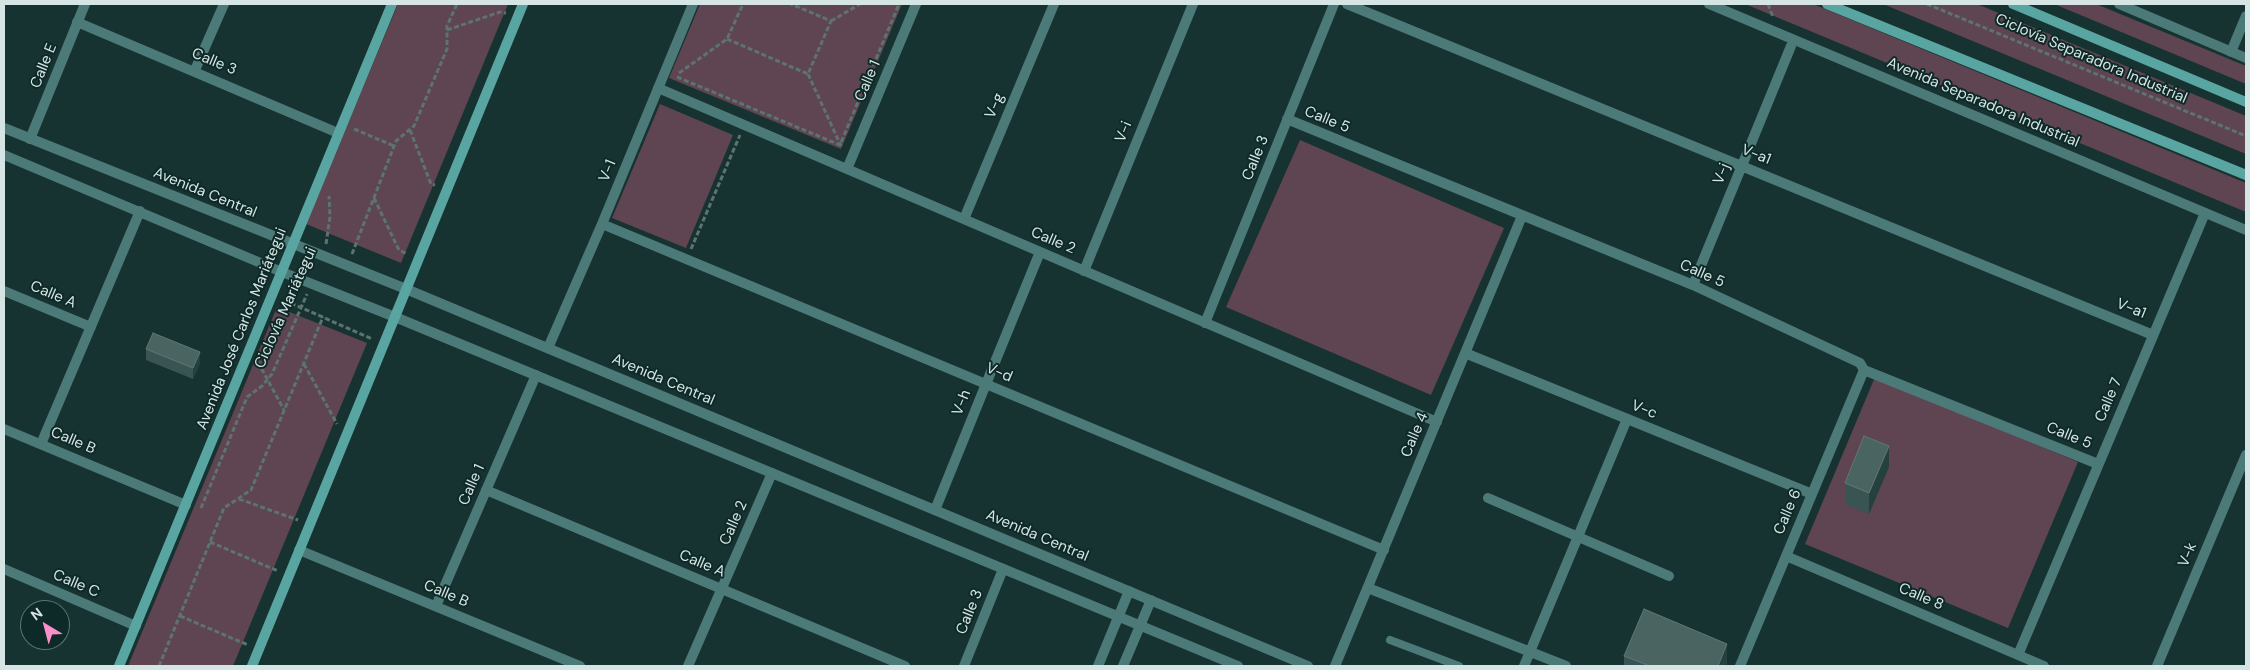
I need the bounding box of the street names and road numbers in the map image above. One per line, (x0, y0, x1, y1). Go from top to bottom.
street label: Ciclovía Separadora Industrial (1992, 10, 2190, 108)
street label: Calle E (27, 41, 61, 91)
street label: Calle 3 (189, 45, 239, 79)
street label: Avenida Separadora Industrial (1884, 54, 2082, 152)
street label: Calle 1 (851, 58, 885, 104)
street label: V-g (982, 91, 1008, 121)
street label: Calle 5 (1302, 103, 1352, 137)
street label: V-i (1112, 119, 1136, 145)
street label: Calle 3 (1239, 133, 1273, 183)
street label: V-a1 (1739, 141, 1773, 169)
street label: V-1 (595, 157, 621, 185)
street label: V-j (1710, 161, 1734, 187)
street label: Avenida Central (151, 164, 259, 222)
street label: Calle 2 (1028, 224, 1078, 258)
street label: Avenida José Carlos Mariátegui (193, 225, 291, 433)
street label: Ciclovía Mariátegui (251, 245, 321, 371)
street label: Calle 5 (1677, 256, 1727, 292)
street label: Calle A (27, 277, 79, 313)
street label: V-a1 (2114, 295, 2148, 323)
street label: Avenida Central (609, 350, 717, 410)
street label: V-d (983, 359, 1015, 387)
street label: Calle 7 (2092, 375, 2126, 425)
street label: V-h (949, 387, 975, 419)
street label: V-c (1629, 397, 1659, 423)
street label: Calle 4 (1397, 410, 1433, 460)
street label: Calle 5 (2044, 419, 2094, 453)
street label: Calle B (48, 424, 98, 458)
street label: Calle 1 (455, 462, 489, 508)
street label: Calle 6 (1770, 487, 1806, 537)
street label: Calle 2 (716, 498, 752, 548)
street label: Avenida Central (983, 506, 1091, 566)
street label: V-k (2175, 540, 2201, 570)
street label: Calle A (676, 546, 728, 582)
street label: Calle C (50, 566, 102, 602)
street label: Calle B (421, 577, 471, 611)
street label: Calle 8 (1896, 579, 1946, 615)
street label: Calle 3 (953, 587, 987, 637)

